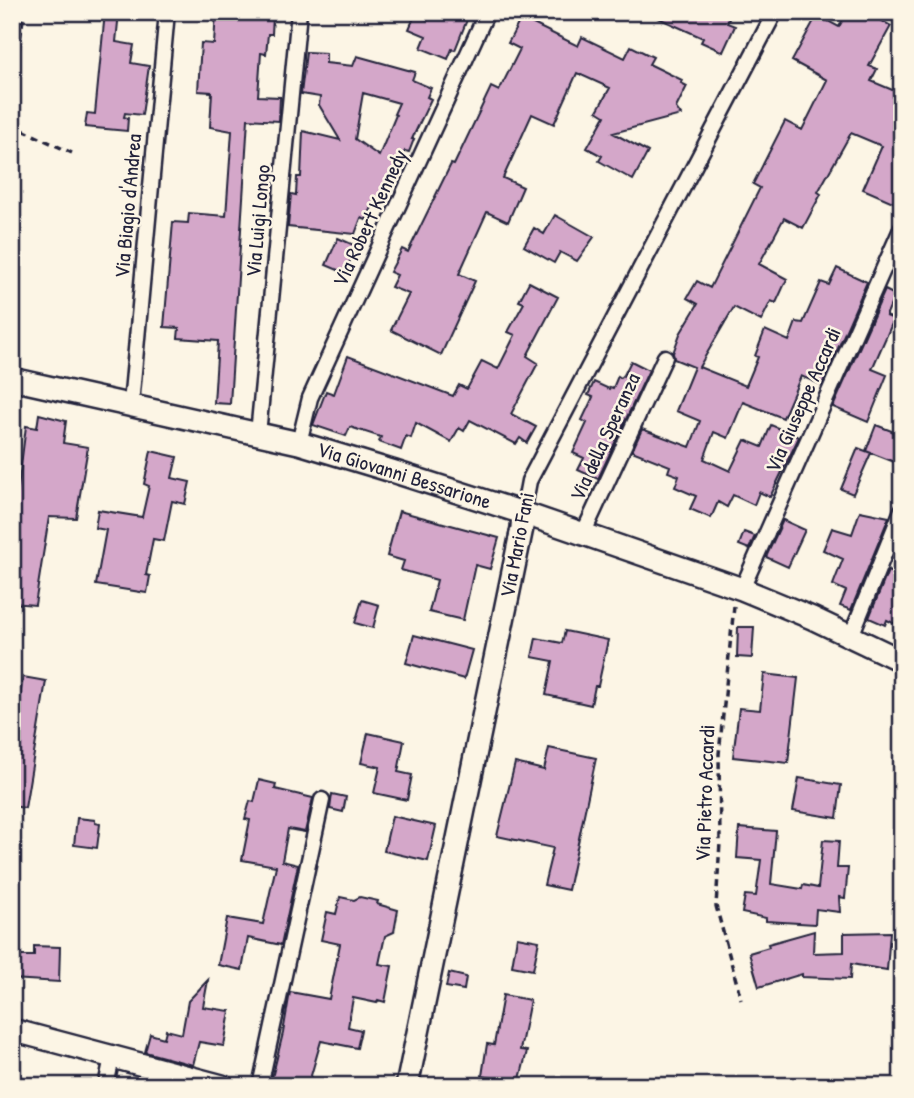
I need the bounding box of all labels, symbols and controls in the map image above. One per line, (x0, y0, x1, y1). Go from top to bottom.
street label: Via Biagio d'Andrea (107, 133, 148, 279)
street label: Via Robert Kennedy (325, 144, 414, 291)
street label: Via Luigi Longo (238, 163, 277, 278)
street label: Via Giuseppe Accardi (758, 323, 848, 477)
street label: Via della Speranza (562, 368, 647, 506)
street label: Via Giovanni Bessarione (314, 434, 495, 516)
street label: Via Mario Fani (492, 490, 541, 600)
street label: Via Pietro Accardi (688, 724, 721, 862)

